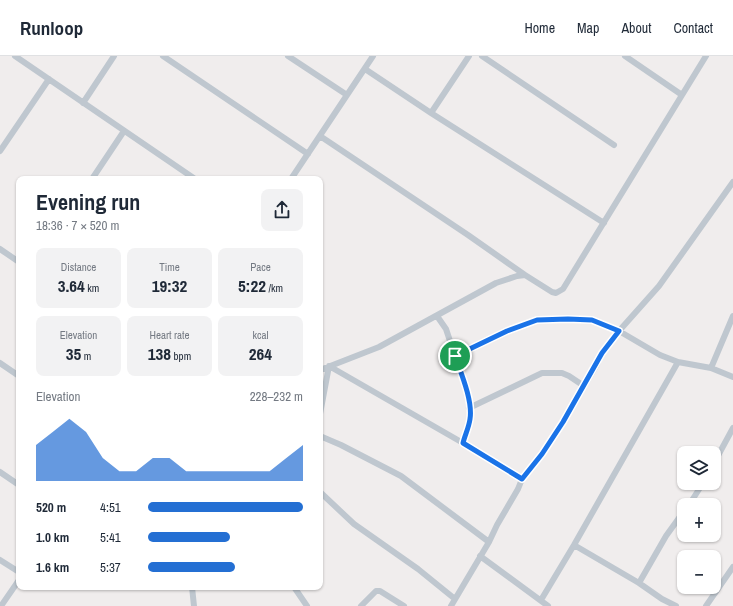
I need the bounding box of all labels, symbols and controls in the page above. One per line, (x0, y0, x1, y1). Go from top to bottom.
text: Runloop (20, 15, 83, 41)
text: Home (524, 19, 555, 37)
text: Map (577, 19, 599, 37)
text: About (621, 19, 651, 37)
text: Contact (673, 19, 713, 37)
text: Evening run (36, 187, 140, 217)
button: share (261, 189, 303, 231)
text: 18:36 · 7 × 520 m (36, 217, 119, 234)
text: Distance (61, 260, 96, 274)
text: Time (159, 260, 180, 274)
text: Pace (250, 260, 271, 274)
text: 3.64 (58, 274, 85, 297)
text: 19:32 (152, 274, 187, 297)
text: 5:22 (238, 274, 266, 297)
text: km (85, 281, 99, 295)
text: /km (266, 281, 283, 295)
text: Elevation (60, 328, 97, 342)
text: Heart rate (149, 328, 190, 342)
text: kcal (252, 328, 269, 342)
pin (438, 339, 472, 373)
text: 35 (66, 342, 81, 365)
text: 138 (148, 342, 171, 365)
text: 264 (249, 342, 272, 365)
icon: arrive (444, 345, 466, 367)
text: m (81, 349, 91, 363)
text: bpm (171, 349, 191, 363)
text: Elevation (36, 388, 80, 405)
text: 228–232 m (250, 388, 303, 405)
map controls (677, 446, 721, 594)
button: layers (677, 446, 721, 490)
button: + (677, 498, 721, 542)
text: 520 m (36, 499, 66, 516)
text: 4:51 (100, 499, 121, 516)
text: 1.0 km (36, 529, 69, 546)
text: 5:41 (100, 529, 121, 546)
button: − (677, 550, 721, 594)
text: 1.6 km (36, 559, 69, 576)
text: 5:37 (100, 559, 121, 576)

